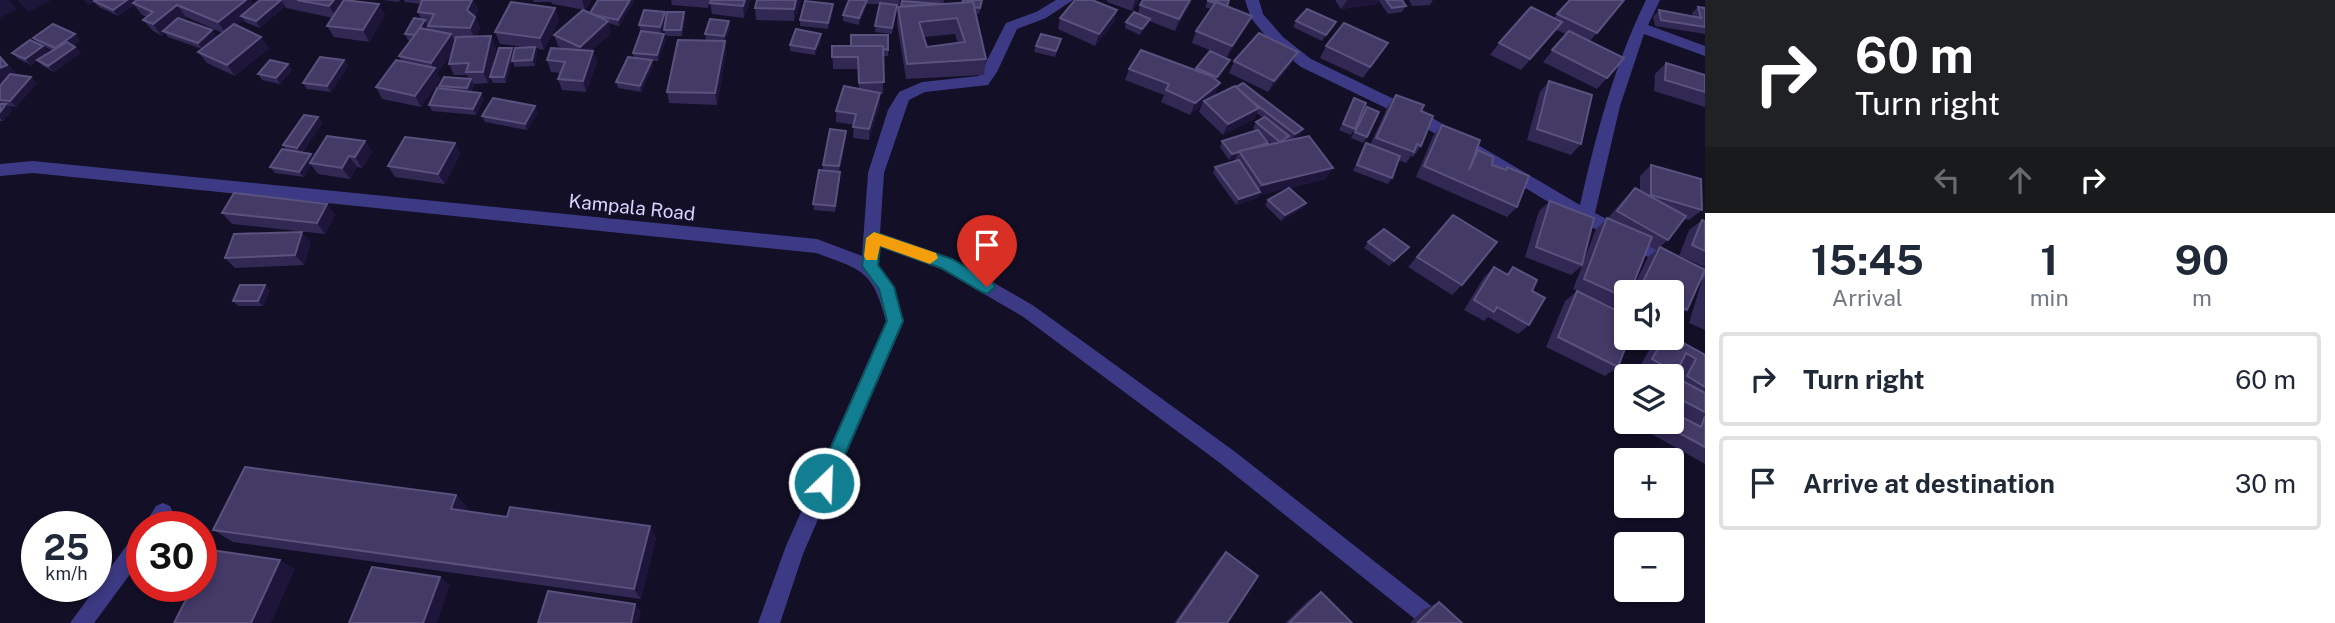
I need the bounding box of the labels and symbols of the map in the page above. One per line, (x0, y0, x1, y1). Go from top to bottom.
street label: Kampala Road (568, 189, 696, 225)
pin (957, 215, 1017, 287)
position arrow (787, 446, 861, 520)
speed limit sign: 30 (126, 511, 217, 602)

